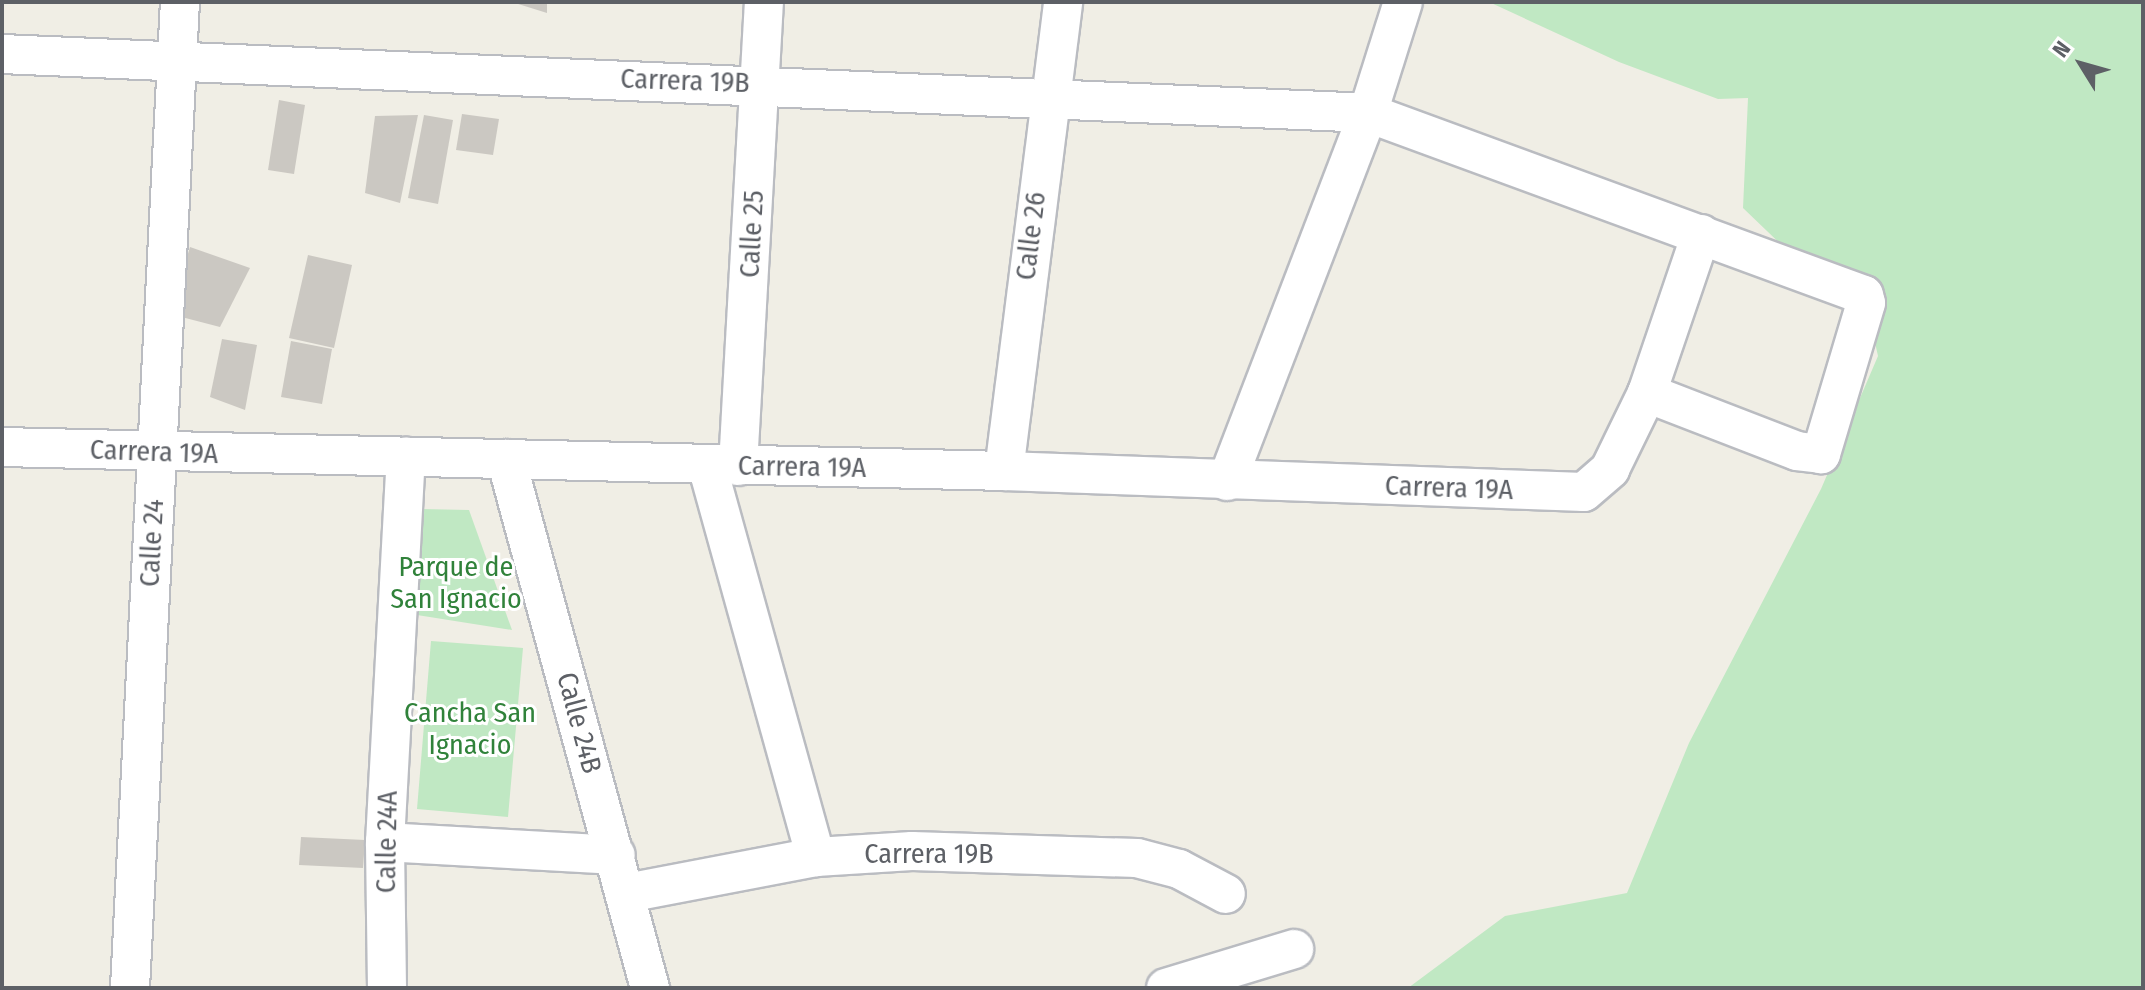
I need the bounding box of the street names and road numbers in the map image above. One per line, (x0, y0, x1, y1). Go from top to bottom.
street label: Carrera 19B (620, 62, 750, 100)
street label: Calle 25 (733, 189, 771, 279)
street label: Calle 26 (1009, 190, 1053, 282)
street label: Carrera 19A (89, 433, 219, 471)
street label: Carrera 19A (737, 449, 867, 485)
street label: Carrera 19A (1384, 469, 1514, 507)
street label: Calle 24 (133, 498, 171, 588)
street label: Calle 24B (549, 669, 609, 777)
street label: Calle 24A (369, 790, 405, 894)
street label: Carrera 19B (864, 837, 994, 871)

